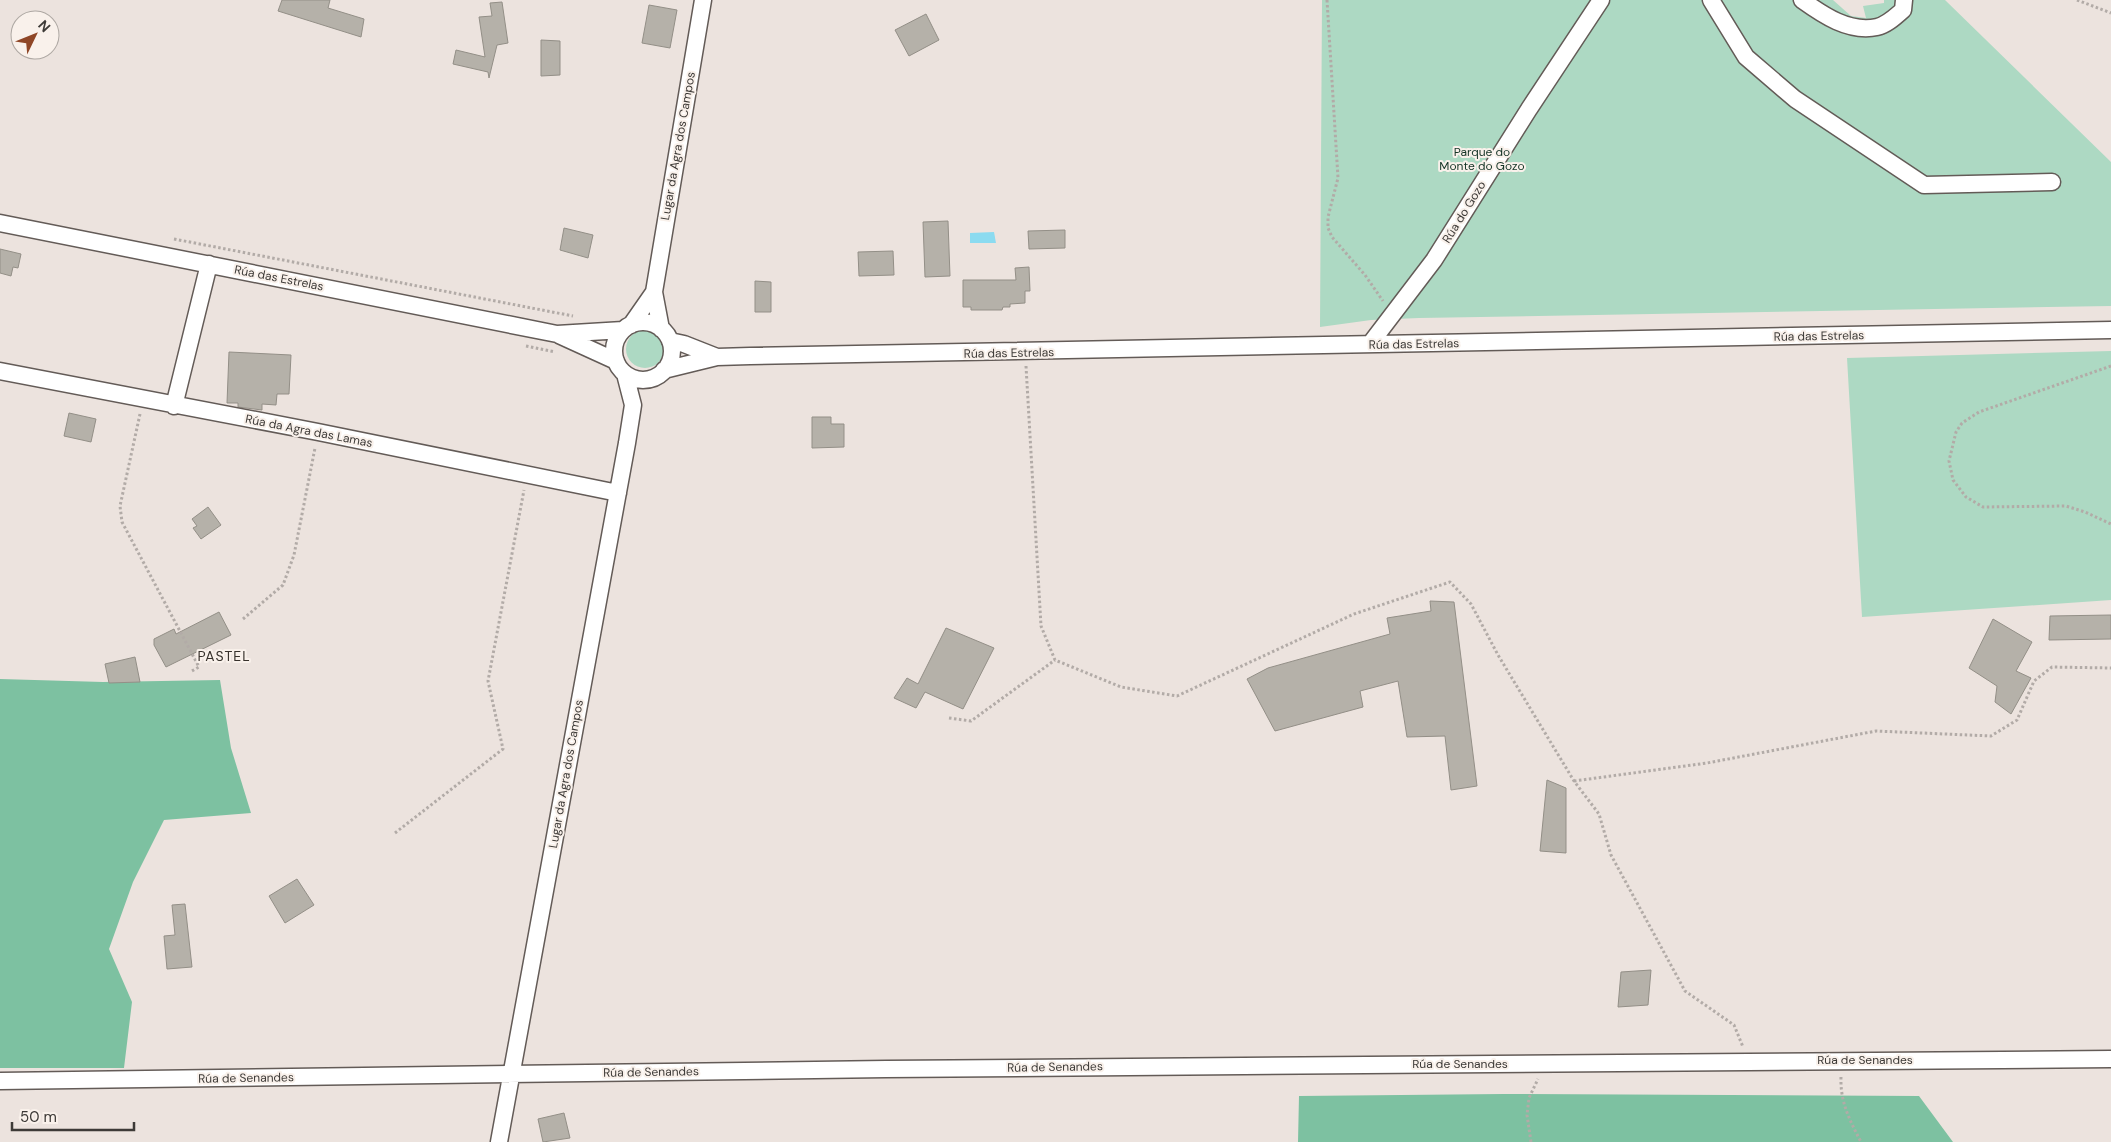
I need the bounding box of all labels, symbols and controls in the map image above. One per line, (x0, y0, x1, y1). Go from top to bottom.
north arrow (10, 10, 60, 60)
text: N (34, 16, 55, 36)
street label: Lugar da Agra dos Campos (657, 71, 699, 221)
park label: Parque do Monte do Gozo (1439, 144, 1525, 174)
street label: Rúa do Gozo (1439, 178, 1489, 246)
street label: Rúa das Estrelas (233, 262, 325, 294)
street label: Rúa das Estrelas (1774, 327, 1864, 345)
street label: Rúa das Estrelas (1369, 335, 1459, 353)
street label: Rúa das Estrelas (964, 344, 1054, 362)
street label: Rúa da Agra das Lamas (244, 411, 374, 451)
district label: PASTEL (197, 647, 251, 665)
street label: Lugar da Agra dos Campos (545, 699, 587, 849)
street label: Rúa de Senandes (1817, 1052, 1913, 1068)
street label: Rúa de Senandes (1412, 1056, 1508, 1072)
street label: Rúa de Senandes (1007, 1058, 1103, 1076)
street label: Rúa de Senandes (603, 1063, 699, 1081)
street label: Rúa de Senandes (198, 1069, 294, 1087)
scale bar (12, 1100, 135, 1132)
text: 50 m (20, 1107, 57, 1127)

